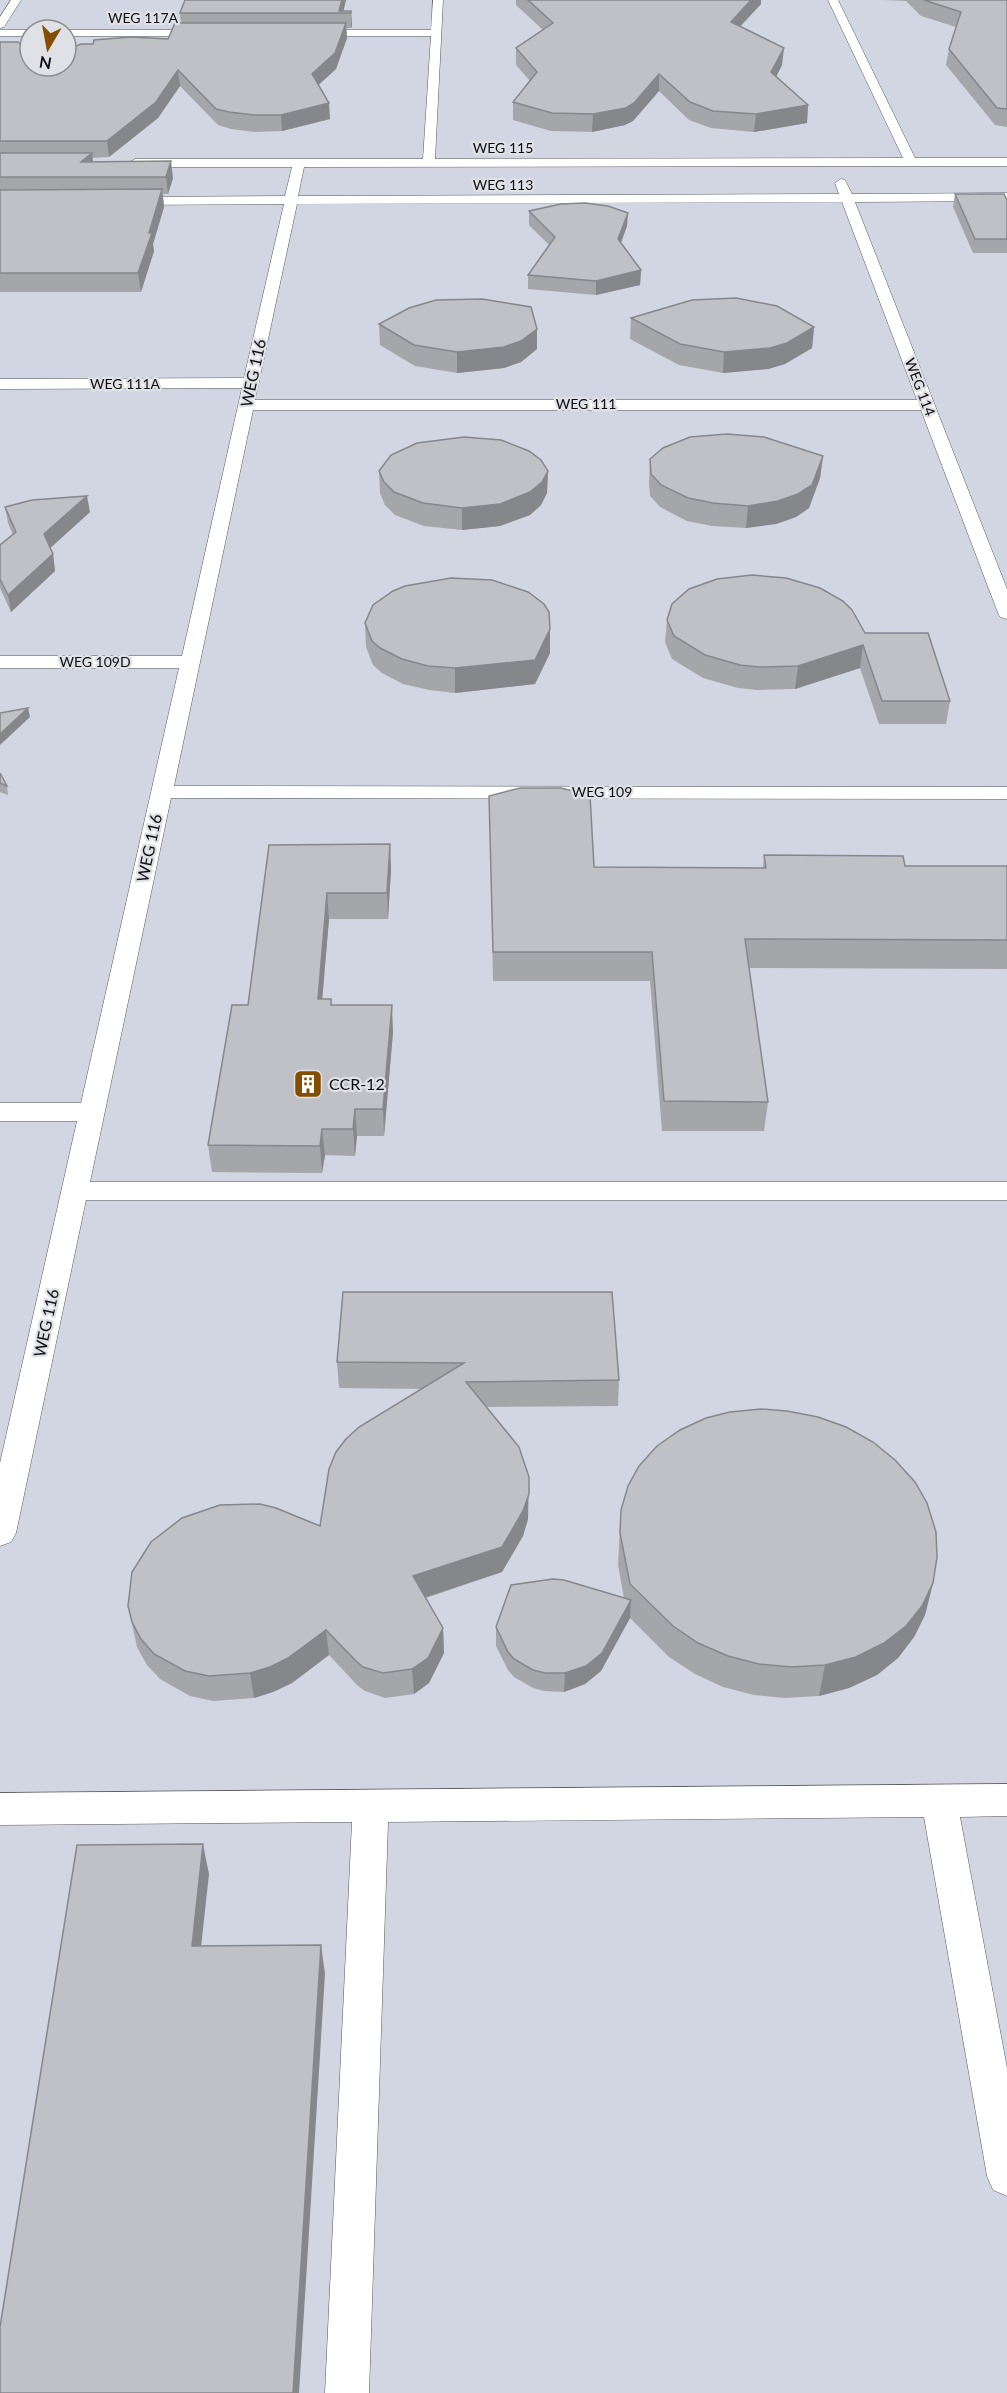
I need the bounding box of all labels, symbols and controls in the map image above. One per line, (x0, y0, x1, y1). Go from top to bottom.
street label: WEG 117A (108, 9, 179, 26)
north arrow (18, 18, 78, 78)
text: N (38, 53, 53, 74)
street label: WEG 115 (473, 139, 533, 156)
street label: WEG 113 (473, 176, 533, 193)
street label: WEG 116 (236, 337, 269, 409)
street label: WEG 114 (902, 356, 939, 418)
street label: WEG 111A (90, 375, 161, 392)
street label: WEG 111 (556, 395, 616, 412)
street label: WEG 109D (59, 653, 131, 670)
street label: WEG 109 (572, 783, 632, 800)
street label: WEG 116 (132, 812, 165, 884)
building icon: CCR-12 (292, 1068, 324, 1100)
place label: CCR-12 (329, 1074, 385, 1093)
street label: WEG 116 (29, 1287, 62, 1359)

